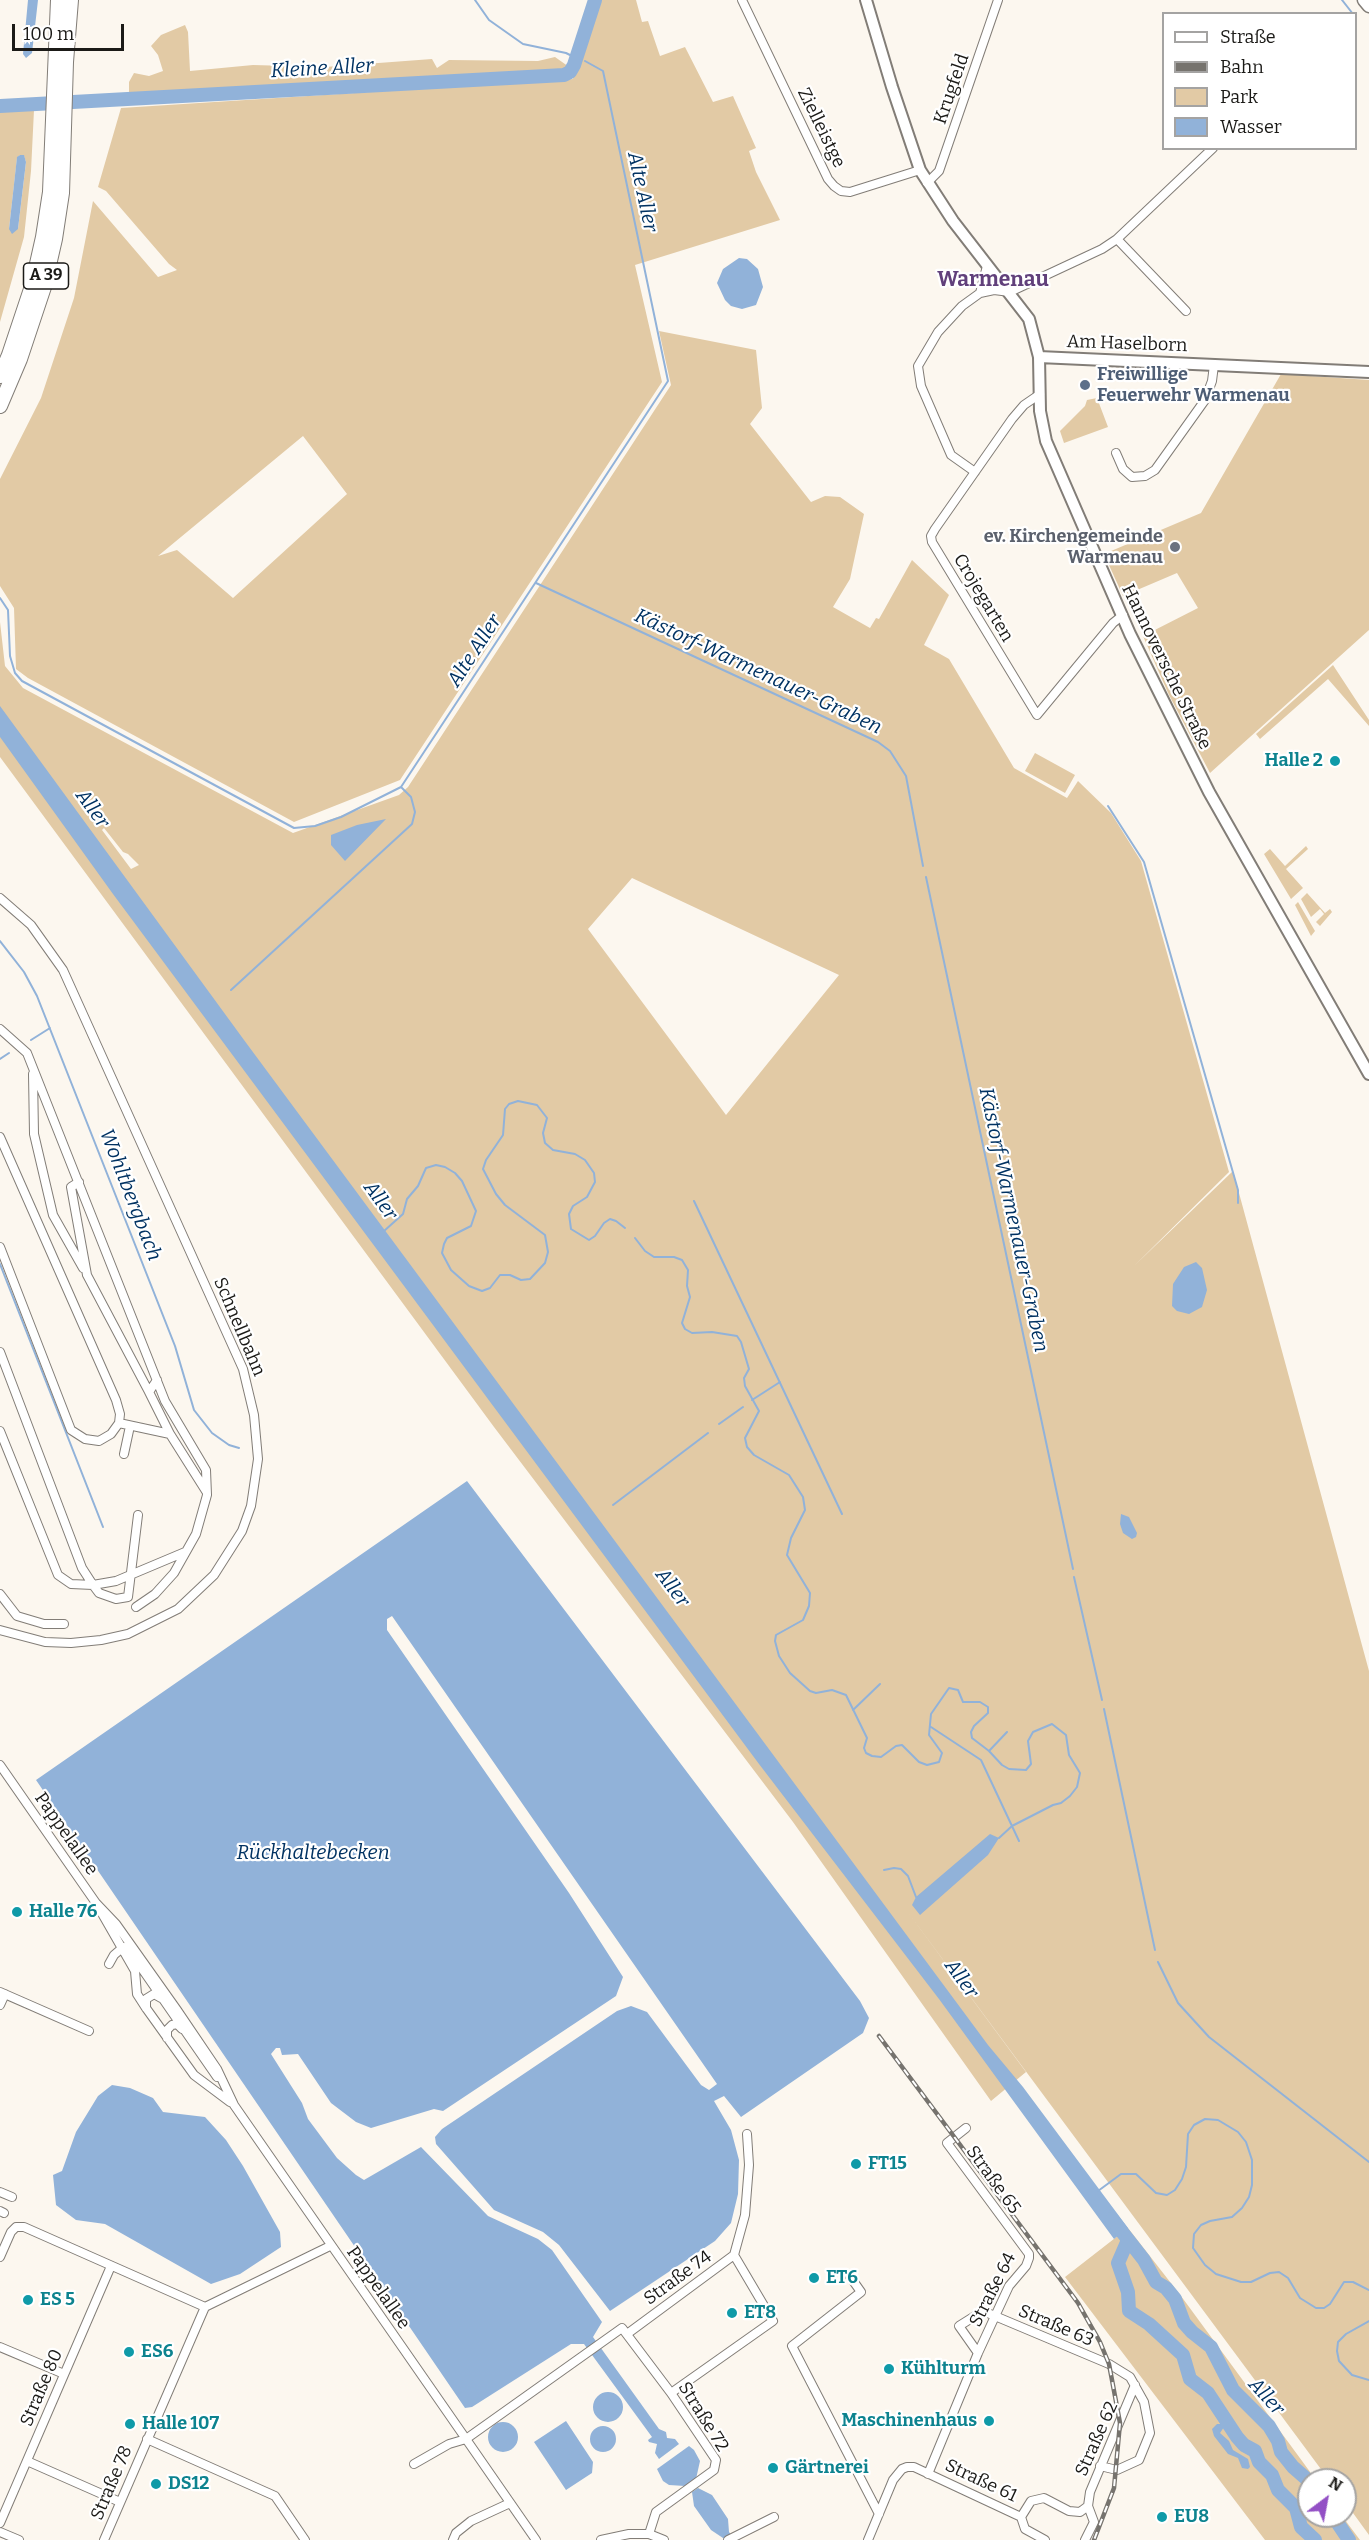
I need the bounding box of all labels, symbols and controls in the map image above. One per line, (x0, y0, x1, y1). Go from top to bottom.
scale bar (15, 12, 128, 50)
legend (1162, 12, 1357, 150)
text: 100 m (23, 23, 74, 45)
text: Straße (1220, 26, 1276, 48)
street label: Krugfeld (930, 51, 974, 127)
water label: Kleine Aller (270, 54, 374, 84)
text: Bahn (1220, 56, 1264, 78)
street label: Zielleistge (792, 84, 850, 172)
text: Park (1220, 86, 1258, 108)
text: Wasser (1220, 116, 1282, 138)
water label: Alte Aller (622, 150, 662, 234)
road number: A 39 (24, 263, 68, 289)
district label: Warmenau (937, 267, 1049, 293)
street label: Am Haselborn (1066, 331, 1188, 357)
place label: Freiwillige Feuerwehr Warmenau (1097, 364, 1290, 406)
marker: Freiwillige Feuerwehr Warmenau (1078, 378, 1092, 392)
place label: ev. Kirchengemeinde Warmenau (984, 526, 1163, 568)
marker: ev. Kirchengemeinde Warmenau (1168, 540, 1182, 554)
street label: Crojegarten (948, 550, 1018, 646)
street label: Hannoversche Straße (1117, 581, 1215, 753)
water label: Kästorf-Warmenauer-Graben (631, 604, 885, 740)
water label: Alte Aller (443, 610, 507, 692)
place label: Halle 2 (1265, 750, 1323, 772)
marker: Halle 2 (1328, 754, 1342, 768)
water label: Aller (70, 785, 114, 833)
water label: Kästorf-Warmenauer-Graben (973, 1085, 1053, 1355)
water label: Wohltbergbach (94, 1126, 166, 1264)
water label: Aller (358, 1177, 402, 1225)
street label: Schnellbahn (209, 1274, 269, 1380)
water label: Aller (650, 1564, 694, 1612)
street label: Pappelallee (30, 1788, 102, 1880)
water label: Rückhaltebecken (236, 1841, 390, 1865)
place label: Halle 76 (29, 1901, 97, 1923)
marker: Halle 76 (10, 1905, 24, 1919)
water label: Aller (939, 1955, 983, 2003)
street label: Straße 65 (961, 2142, 1025, 2218)
place label: FT15 (868, 2153, 907, 2175)
marker: FT15 (849, 2157, 863, 2171)
street label: Pappelallee (342, 2242, 414, 2334)
street label: Straße 74 (640, 2246, 716, 2310)
street label: Straße 64 (965, 2249, 1021, 2331)
place label: ET6 (826, 2267, 858, 2289)
marker: ET6 (807, 2271, 821, 2285)
place label: ES 5 (40, 2289, 75, 2311)
marker: ES 5 (21, 2293, 35, 2307)
street label: Straße 63 (1015, 2300, 1097, 2352)
place label: ET8 (744, 2302, 776, 2324)
marker: ET8 (725, 2306, 739, 2320)
place label: ES6 (141, 2341, 173, 2363)
marker: ES6 (122, 2345, 136, 2359)
street label: Straße 80 (16, 2346, 68, 2430)
place label: Kühlturm (901, 2358, 986, 2380)
marker: Kühlturm (882, 2362, 896, 2376)
water label: Aller (1243, 2373, 1289, 2421)
street label: Straße 72 (673, 2378, 733, 2456)
street label: Straße 62 (1071, 2398, 1123, 2480)
place label: Maschinenhaus (841, 2410, 977, 2432)
place label: Halle 107 (142, 2413, 219, 2435)
marker: Maschinenhaus (982, 2414, 996, 2428)
marker: Halle 107 (123, 2417, 137, 2431)
street label: Straße 78 (87, 2442, 137, 2524)
street label: Straße 61 (942, 2455, 1020, 2507)
place label: Gärtnerei (785, 2457, 869, 2479)
marker: Gärtnerei (766, 2461, 780, 2475)
north arrow (1297, 2468, 1357, 2528)
place label: DS12 (168, 2473, 209, 2495)
text: N (1325, 2473, 1346, 2495)
marker: DS12 (149, 2477, 163, 2491)
place label: EU8 (1174, 2506, 1209, 2528)
marker: EU8 (1155, 2510, 1169, 2524)

